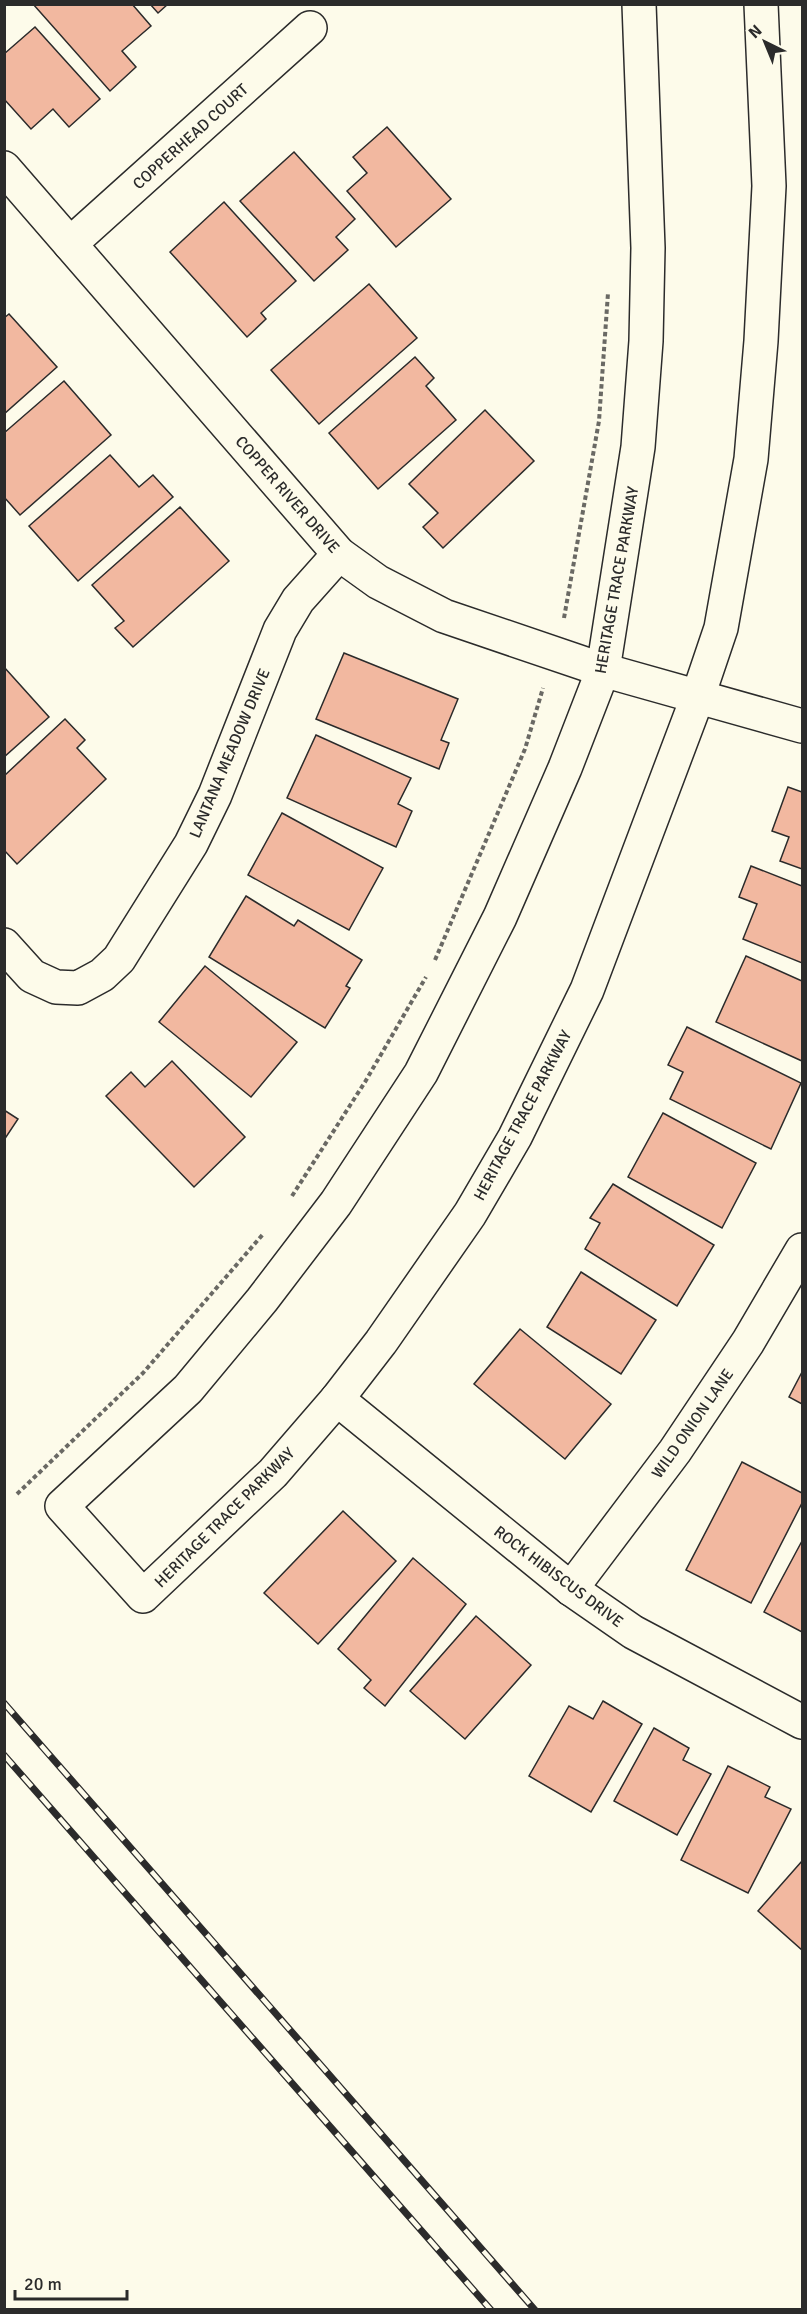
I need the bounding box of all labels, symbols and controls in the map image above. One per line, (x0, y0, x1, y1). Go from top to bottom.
north arrow (735, 12, 795, 72)
text: N (745, 21, 766, 43)
street label: COPPERHEAD COURT (129, 80, 253, 194)
street label: COPPER RIVER DRIVE (231, 432, 344, 557)
street label: HERITAGE TRACE PARKWAY (591, 485, 643, 675)
street label: LANTANA MEADOW DRIVE (185, 666, 275, 841)
street label: HERITAGE TRACE PARKWAY (469, 1027, 576, 1204)
street label: WILD ONION LANE (648, 1365, 738, 1482)
street label: HERITAGE TRACE PARKWAY (150, 1443, 299, 1592)
street label: ROCK HIBISCUS DRIVE (490, 1522, 627, 1632)
scale bar (15, 2263, 128, 2301)
text: 20 m (24, 2273, 62, 2295)

